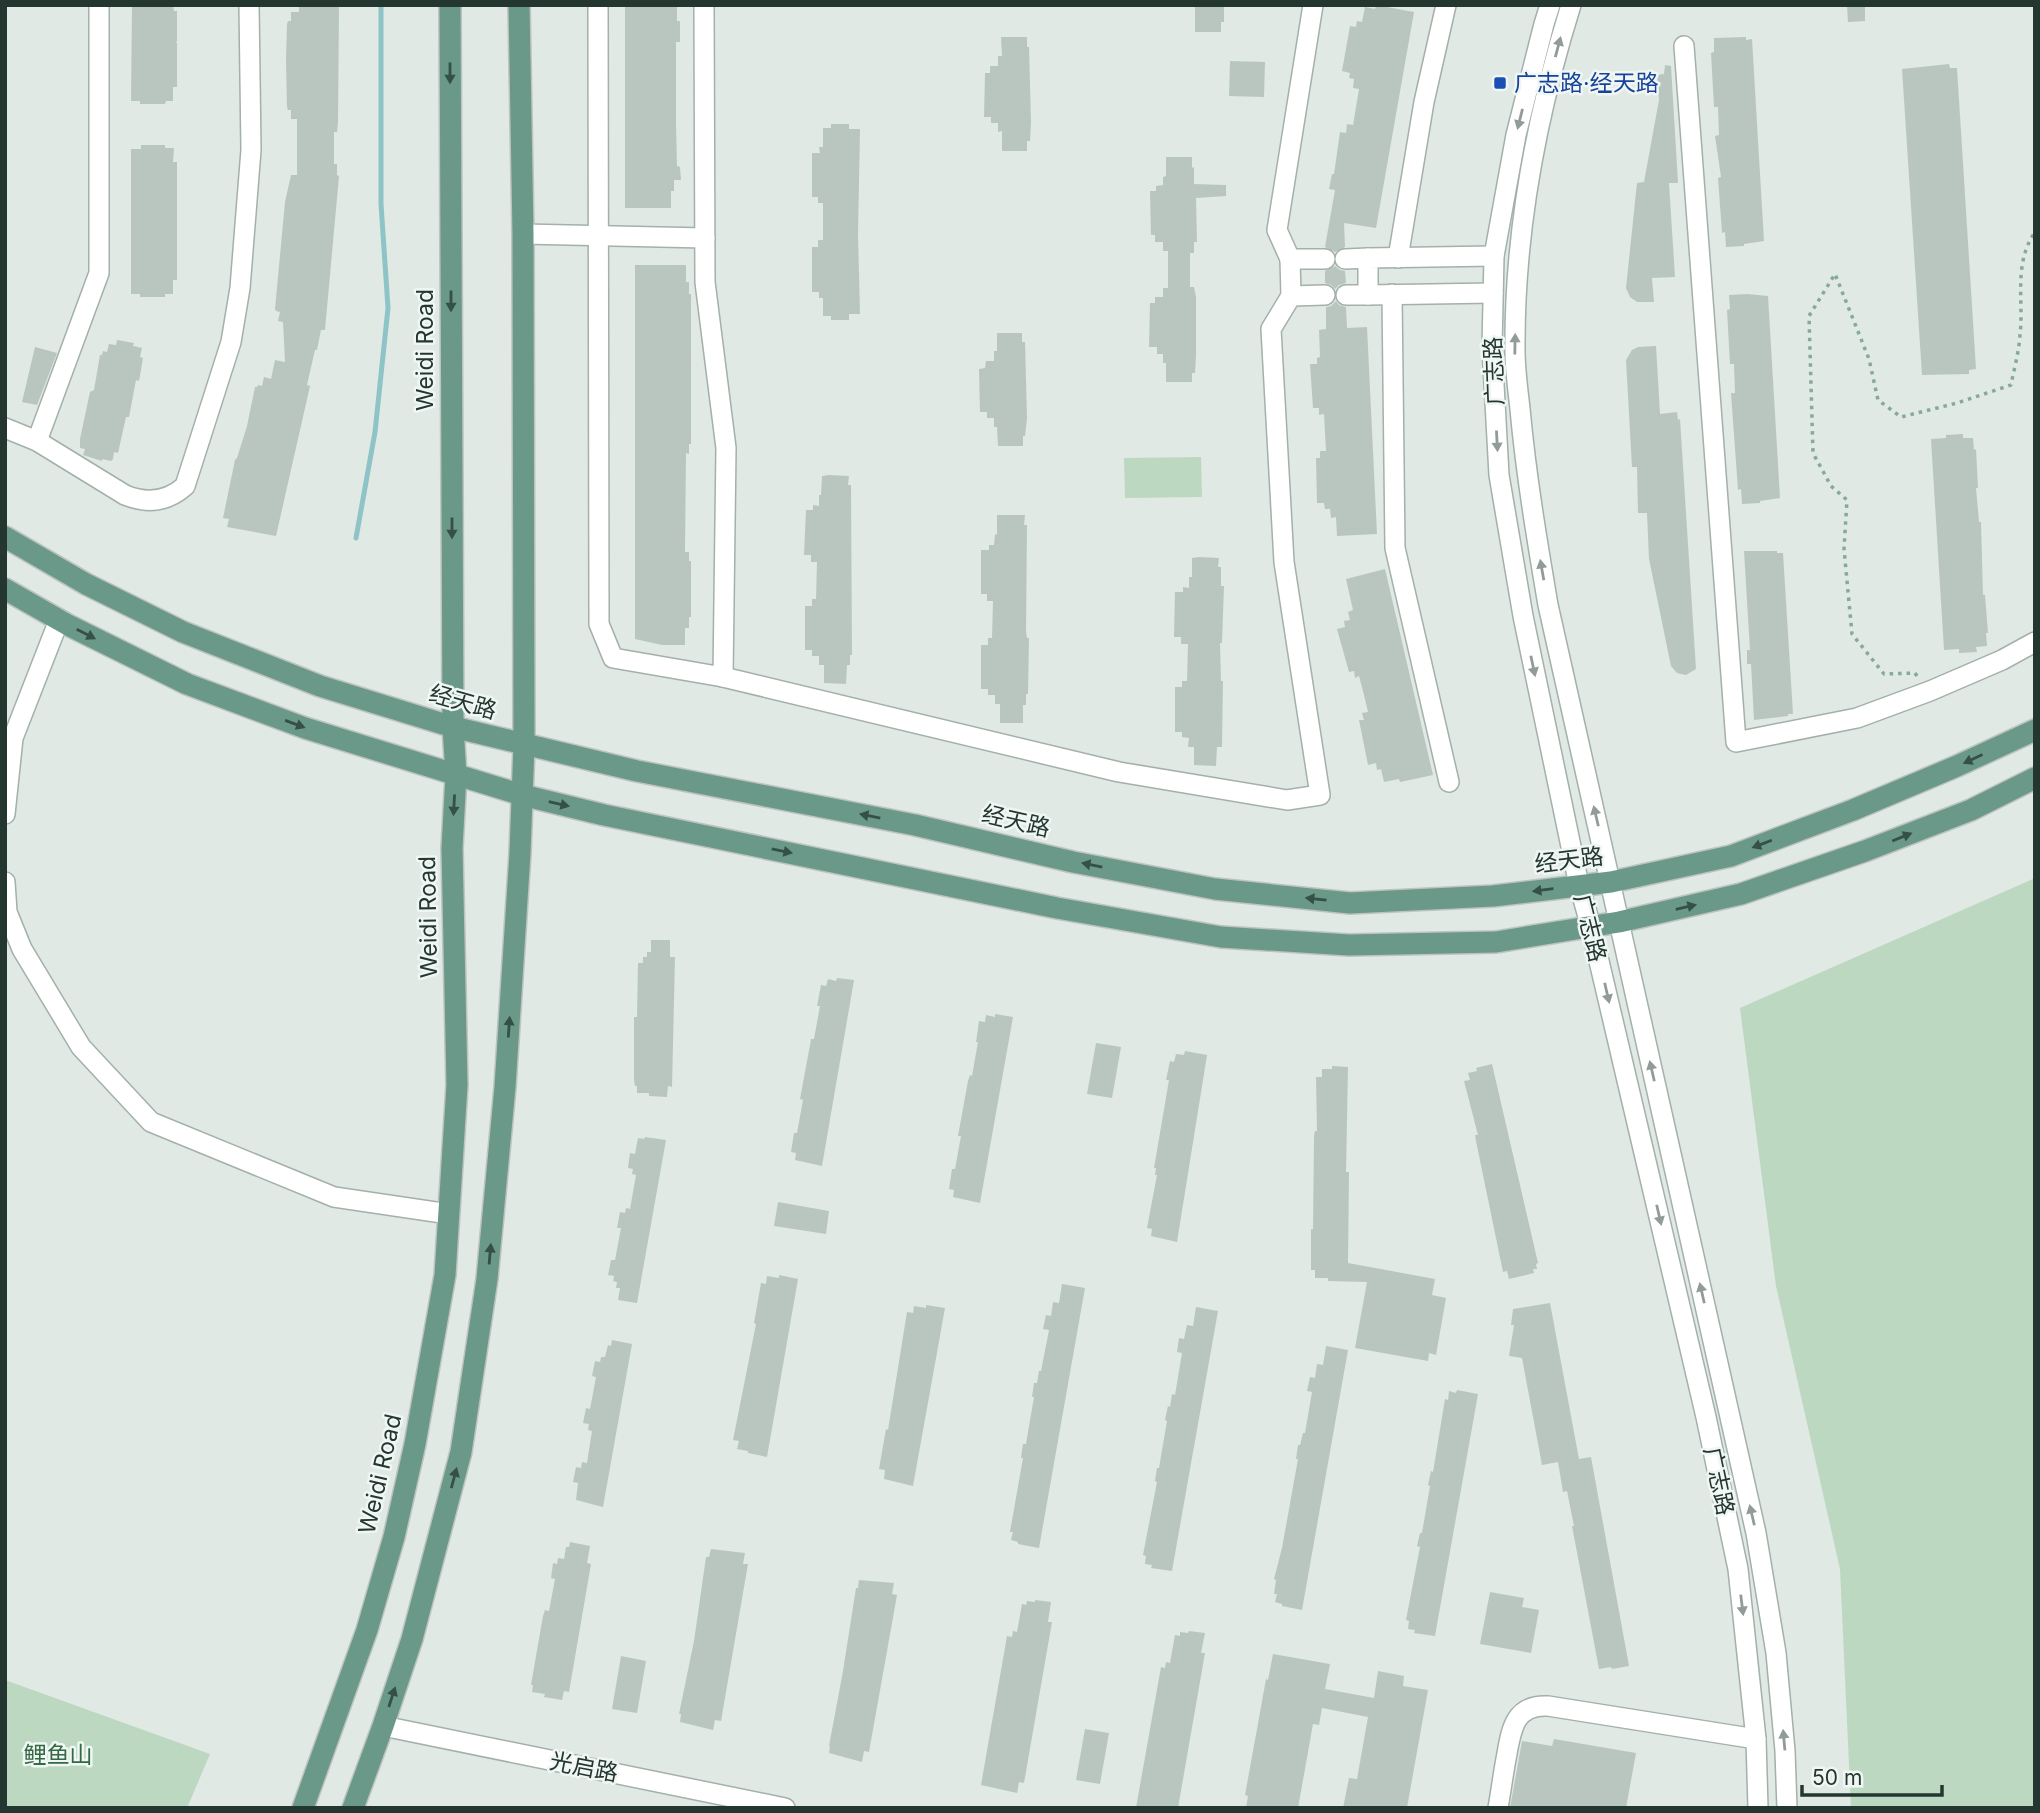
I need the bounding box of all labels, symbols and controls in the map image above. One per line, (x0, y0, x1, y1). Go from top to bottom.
one-way arrow (1553, 36, 1564, 58)
one-way arrow (444, 63, 456, 85)
place label: 广志路·经天路 (1514, 69, 1659, 97)
marker: 广志路·经天路 (1492, 75, 1508, 91)
one-way arrow (1514, 108, 1525, 130)
street label: Weidi Road (411, 289, 439, 411)
one-way arrow (445, 290, 457, 312)
one-way arrow (1510, 333, 1521, 355)
street label: 广志路 (1479, 336, 1509, 406)
one-way arrow (1492, 431, 1503, 453)
one-way arrow (446, 518, 458, 540)
one-way arrow (1536, 559, 1547, 581)
one-way arrow (76, 628, 96, 639)
one-way arrow (1528, 655, 1539, 677)
street label: 经天路 (426, 679, 500, 725)
one-way arrow (284, 719, 305, 730)
one-way arrow (1963, 753, 1983, 764)
one-way arrow (449, 794, 460, 816)
one-way arrow (548, 799, 570, 810)
street label: 经天路 (979, 800, 1053, 842)
one-way arrow (1590, 805, 1601, 827)
one-way arrow (859, 810, 881, 821)
one-way arrow (1891, 831, 1912, 842)
one-way arrow (1751, 839, 1772, 850)
street label: 经天路 (1533, 842, 1605, 878)
one-way arrow (771, 846, 793, 857)
street label: Weidi Road (413, 856, 443, 978)
one-way arrow (1081, 859, 1103, 870)
one-way arrow (1532, 884, 1554, 895)
street label: 广志路 (1568, 891, 1612, 965)
one-way arrow (1305, 893, 1327, 904)
one-way arrow (1675, 901, 1697, 912)
one-way arrow (1601, 982, 1612, 1004)
one-way arrow (504, 1016, 515, 1038)
one-way arrow (1647, 1060, 1658, 1082)
one-way arrow (1654, 1204, 1665, 1226)
one-way arrow (484, 1243, 495, 1265)
one-way arrow (1696, 1282, 1707, 1304)
street label: Weidi Road (353, 1411, 407, 1537)
street label: 广志路 (1698, 1444, 1740, 1518)
one-way arrow (449, 1467, 460, 1489)
one-way arrow (1746, 1504, 1757, 1526)
one-way arrow (1736, 1594, 1747, 1616)
one-way arrow (387, 1687, 398, 1708)
one-way arrow (1778, 1728, 1789, 1750)
park label: 鲤鱼山 (24, 1741, 93, 1769)
street label: 光启路 (547, 1747, 621, 1787)
scale bar (1802, 1754, 1942, 1798)
text: 50 m (1812, 1765, 1862, 1790)

